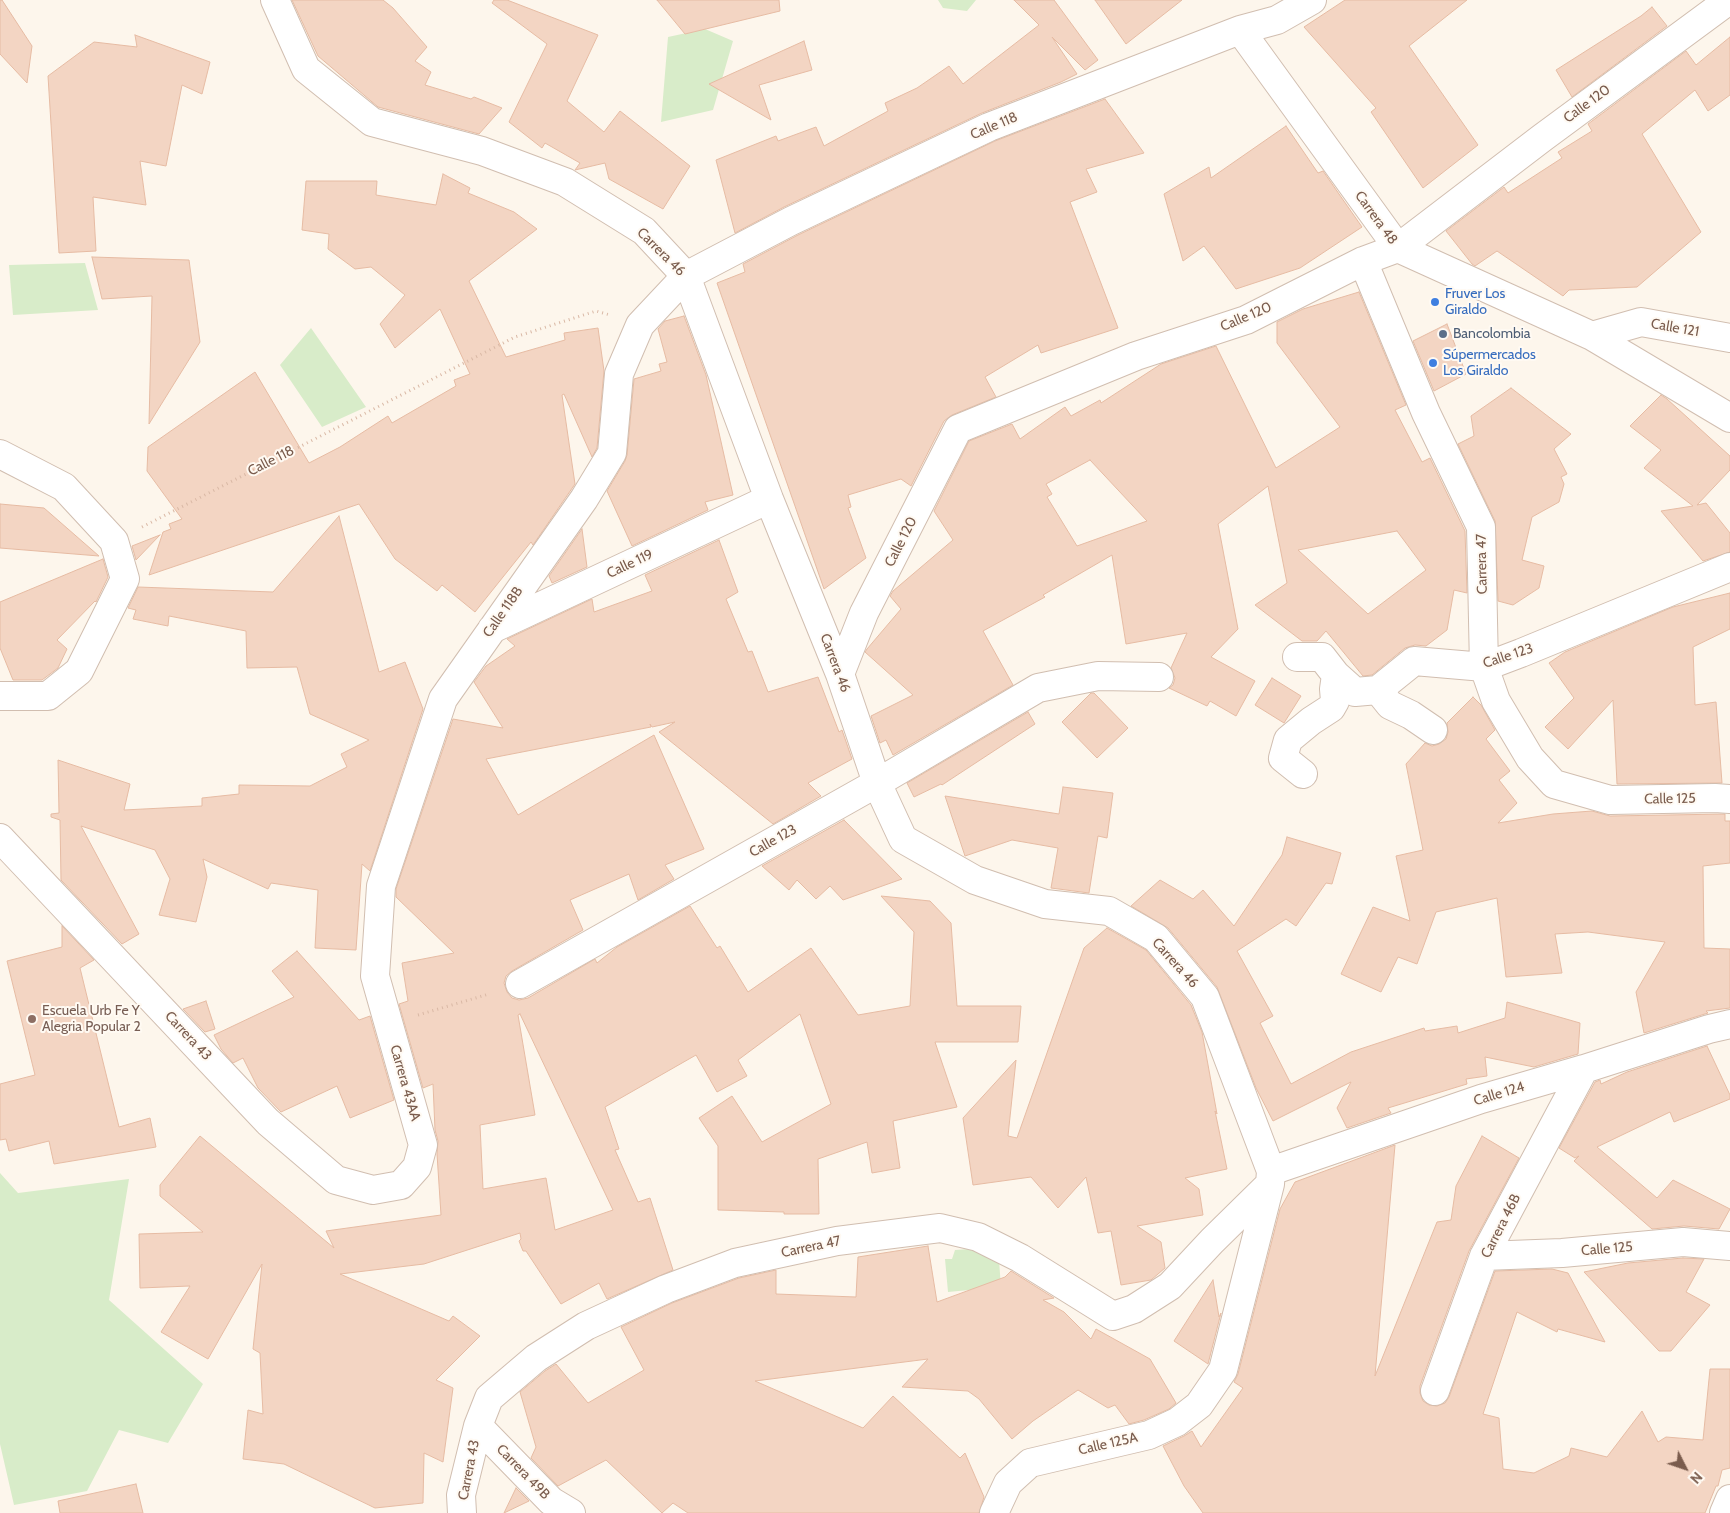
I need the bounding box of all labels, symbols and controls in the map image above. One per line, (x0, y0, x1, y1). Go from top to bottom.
street label: Calle 120 (1560, 81, 1614, 127)
street label: Calle 118 (968, 109, 1020, 143)
street label: Carrera 48 (1351, 188, 1401, 248)
street label: Carrera 46 (633, 224, 689, 280)
place label: Fruver Los Giraldo (1445, 286, 1505, 318)
marker: Fruver Los Giraldo (1429, 296, 1441, 308)
street label: Calle 120 (1218, 299, 1274, 335)
street label: Calle 121 (1650, 316, 1700, 340)
place label: Bancolombia (1453, 326, 1531, 342)
marker: Bancolombia (1437, 328, 1449, 340)
place label: Súpermercados Los Giraldo (1443, 347, 1536, 380)
marker: Súpermercados Los Giraldo (1427, 357, 1439, 369)
street label: Calle 118 (245, 442, 297, 480)
street label: Calle 120 (881, 514, 921, 570)
street label: Carrera 47 (1473, 534, 1491, 594)
street label: Calle 119 (604, 546, 656, 582)
street label: Calle 118B (479, 583, 527, 641)
street label: Carrera 46 (816, 631, 854, 695)
street label: Calle 123 (1481, 640, 1535, 672)
street label: Calle 125 (1644, 790, 1696, 808)
street label: Calle 123 (746, 821, 800, 861)
street label: Carrera 46 (1148, 935, 1202, 991)
place label: Escuela Urb Fe Y Alegria Popular 2 (42, 1003, 141, 1036)
street label: Carrera 43 (161, 1008, 215, 1064)
marker: Escuela Urb Fe Y Alegria Popular 2 (26, 1013, 38, 1025)
street label: Carrera 43AA (386, 1043, 424, 1123)
street label: Calle 124 (1472, 1078, 1526, 1110)
street label: Carrera 46B (1478, 1191, 1524, 1261)
street label: Carrera 47 (780, 1232, 842, 1262)
street label: Calle 125 (1581, 1238, 1633, 1260)
street label: Calle 125A (1077, 1429, 1139, 1459)
street label: Carrera 43 (455, 1438, 483, 1502)
street label: Carrera 49B (493, 1441, 553, 1503)
north arrow (1660, 1443, 1710, 1493)
text: N (1686, 1468, 1706, 1487)

